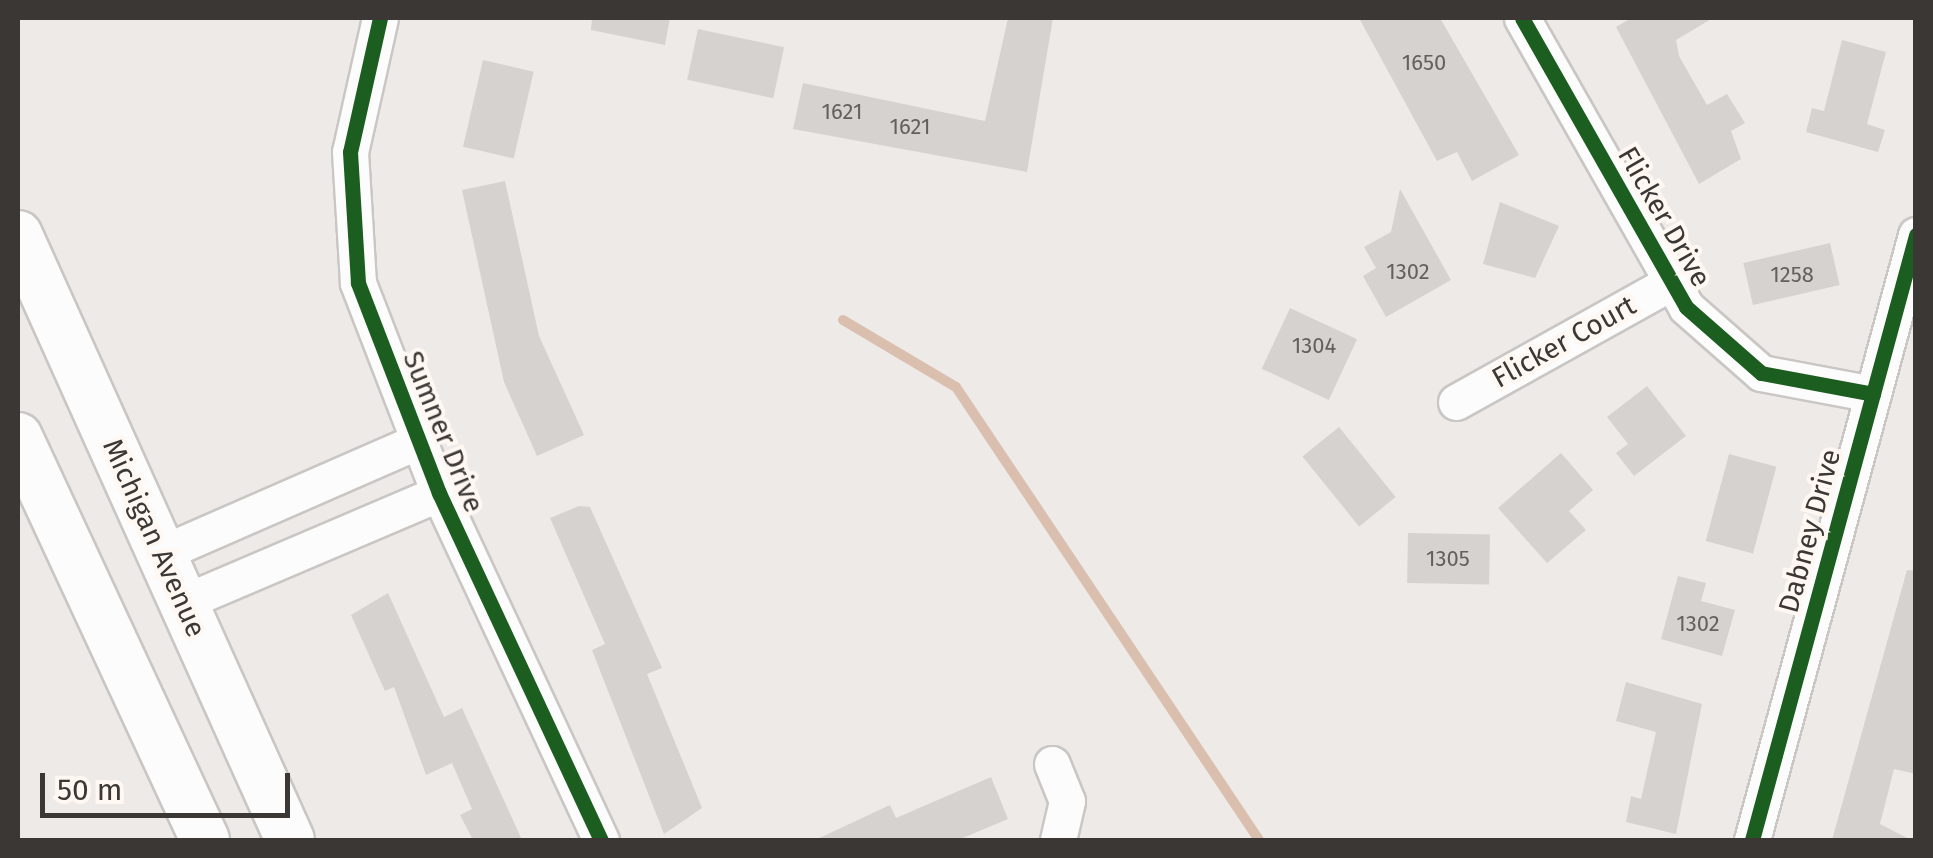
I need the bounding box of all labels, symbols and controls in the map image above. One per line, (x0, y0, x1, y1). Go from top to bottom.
house number: 1650 (1402, 50, 1446, 76)
house number: 1621 (822, 99, 862, 125)
house number: 1621 (890, 114, 930, 140)
street label: Flicker Drive (1610, 141, 1718, 293)
house number: 1302 (1386, 259, 1430, 285)
house number: 1258 (1770, 262, 1814, 288)
street label: Flicker Court (1486, 289, 1642, 395)
house number: 1304 (1292, 333, 1336, 359)
street label: Sumner Drive (395, 346, 491, 518)
street label: Michigan Avenue (95, 434, 213, 642)
street label: Dabney Drive (1772, 446, 1848, 616)
house number: 1305 (1426, 546, 1470, 572)
house number: 1302 (1676, 611, 1720, 637)
scale bar (45, 753, 295, 815)
text: 50 m (57, 772, 122, 808)

